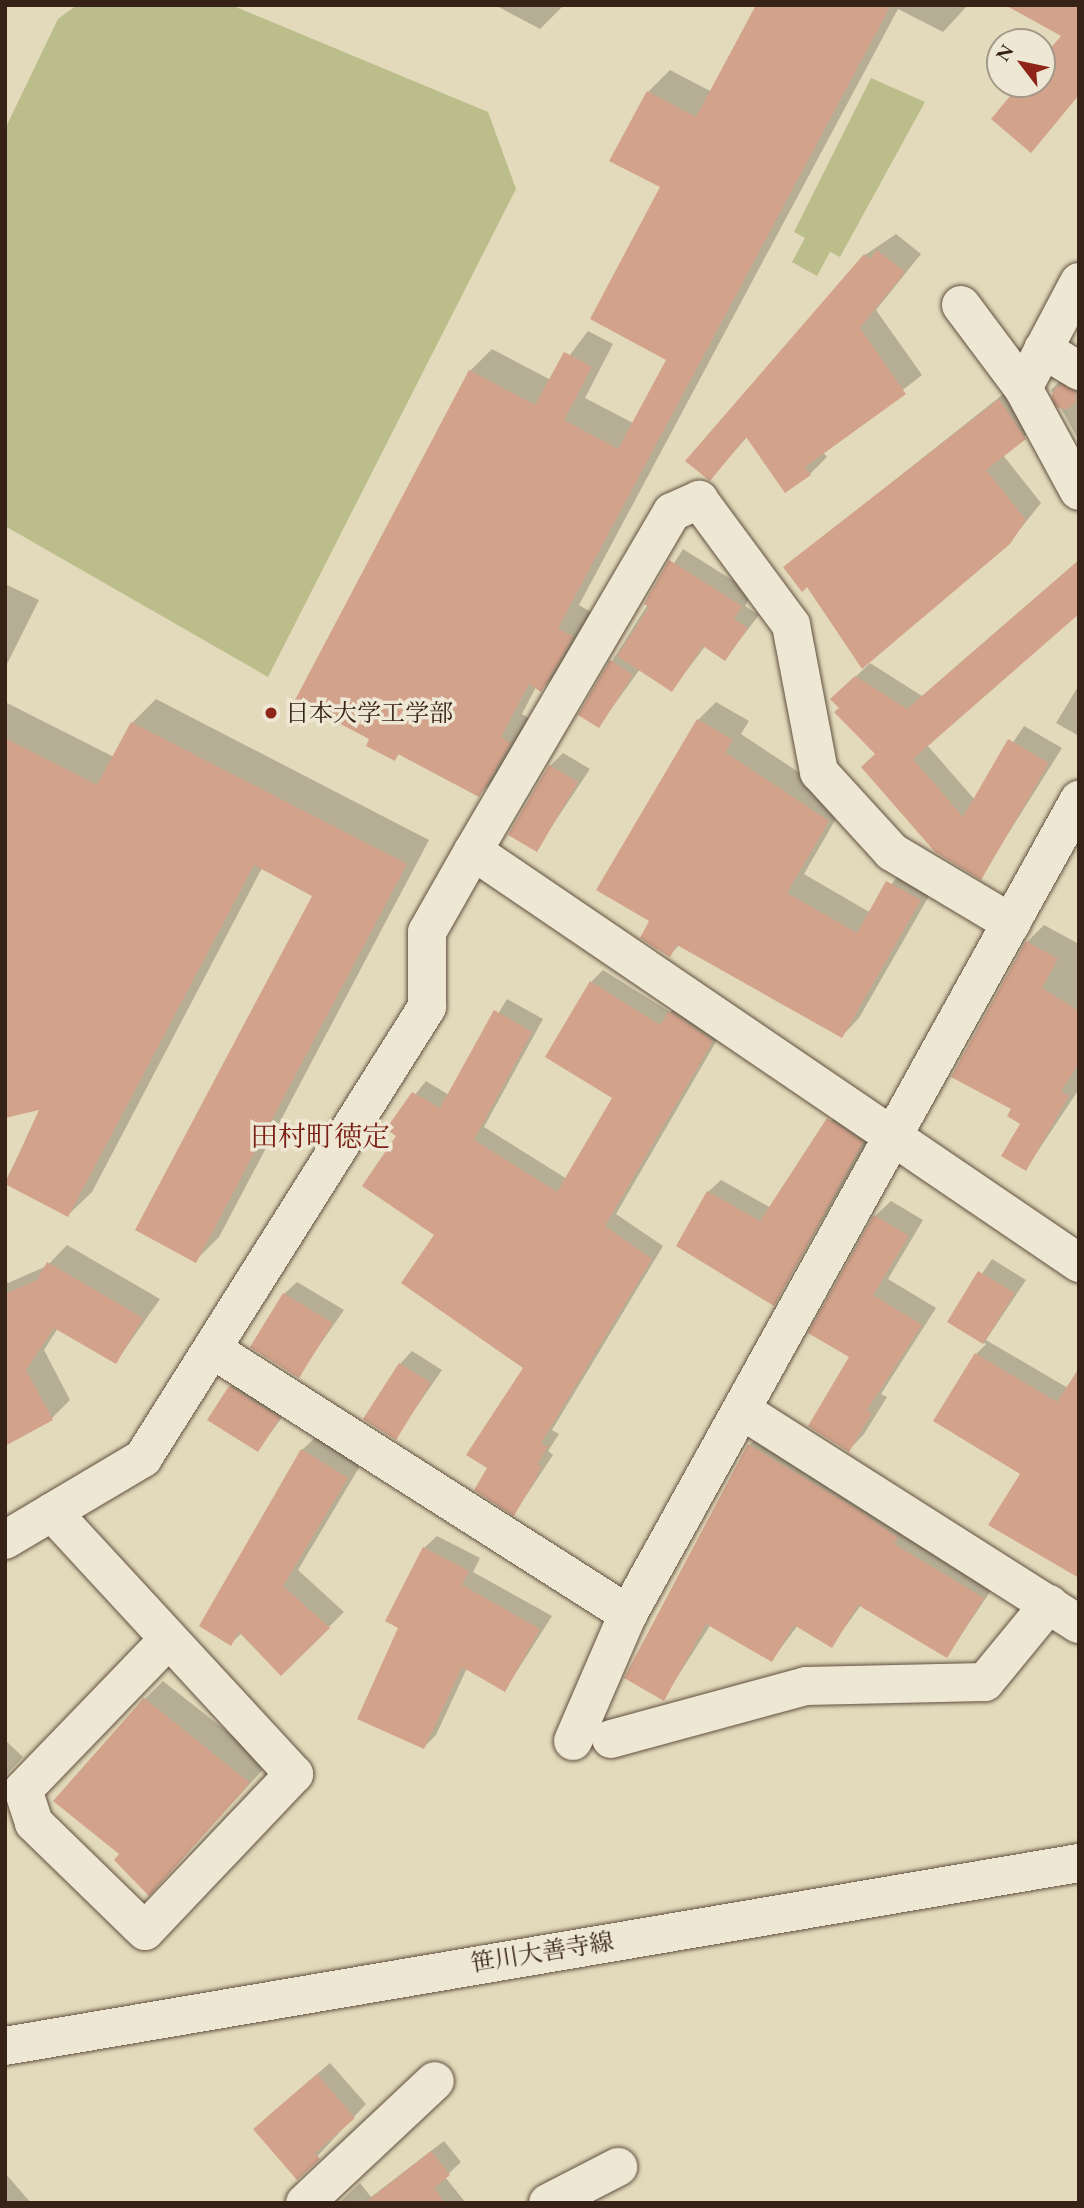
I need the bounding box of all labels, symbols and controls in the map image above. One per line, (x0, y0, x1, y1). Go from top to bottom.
north arrow (986, 28, 1056, 98)
text: N (990, 40, 1019, 66)
place label: 日本大学工学部 (285, 699, 453, 727)
marker: 日本大学工学部 (263, 705, 279, 721)
district label: 田村町徳定 (250, 1119, 390, 1153)
street label: 笹川大善寺線 (469, 1927, 615, 1977)

